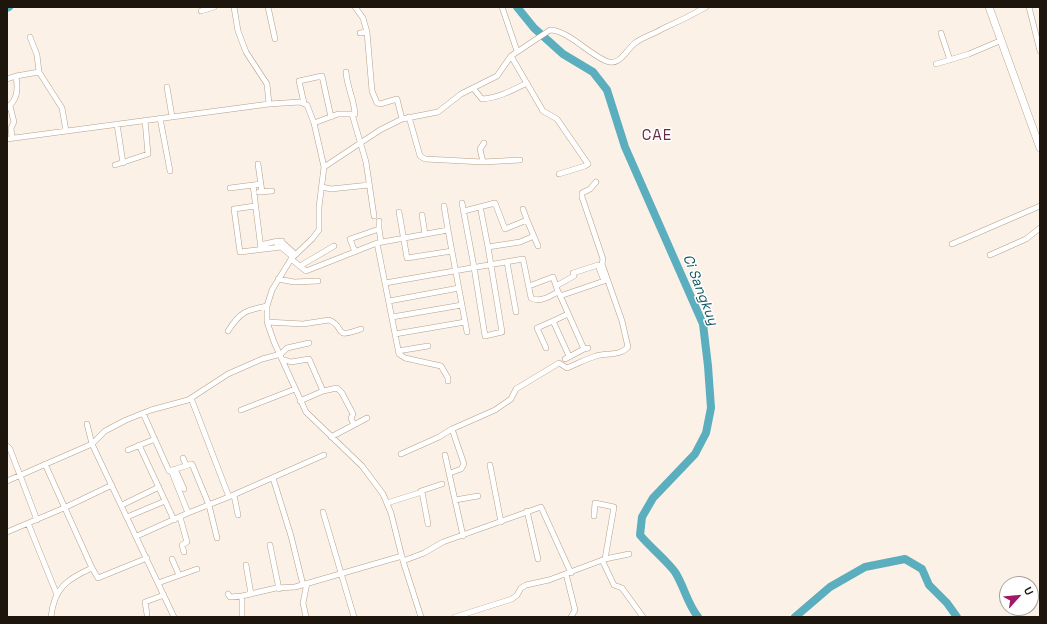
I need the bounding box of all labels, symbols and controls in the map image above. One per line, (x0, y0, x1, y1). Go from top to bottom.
district label: CAE (642, 127, 672, 145)
water label: Ci Sangkuy (679, 252, 721, 328)
north arrow (999, 576, 1039, 616)
text: U (1021, 585, 1037, 597)

